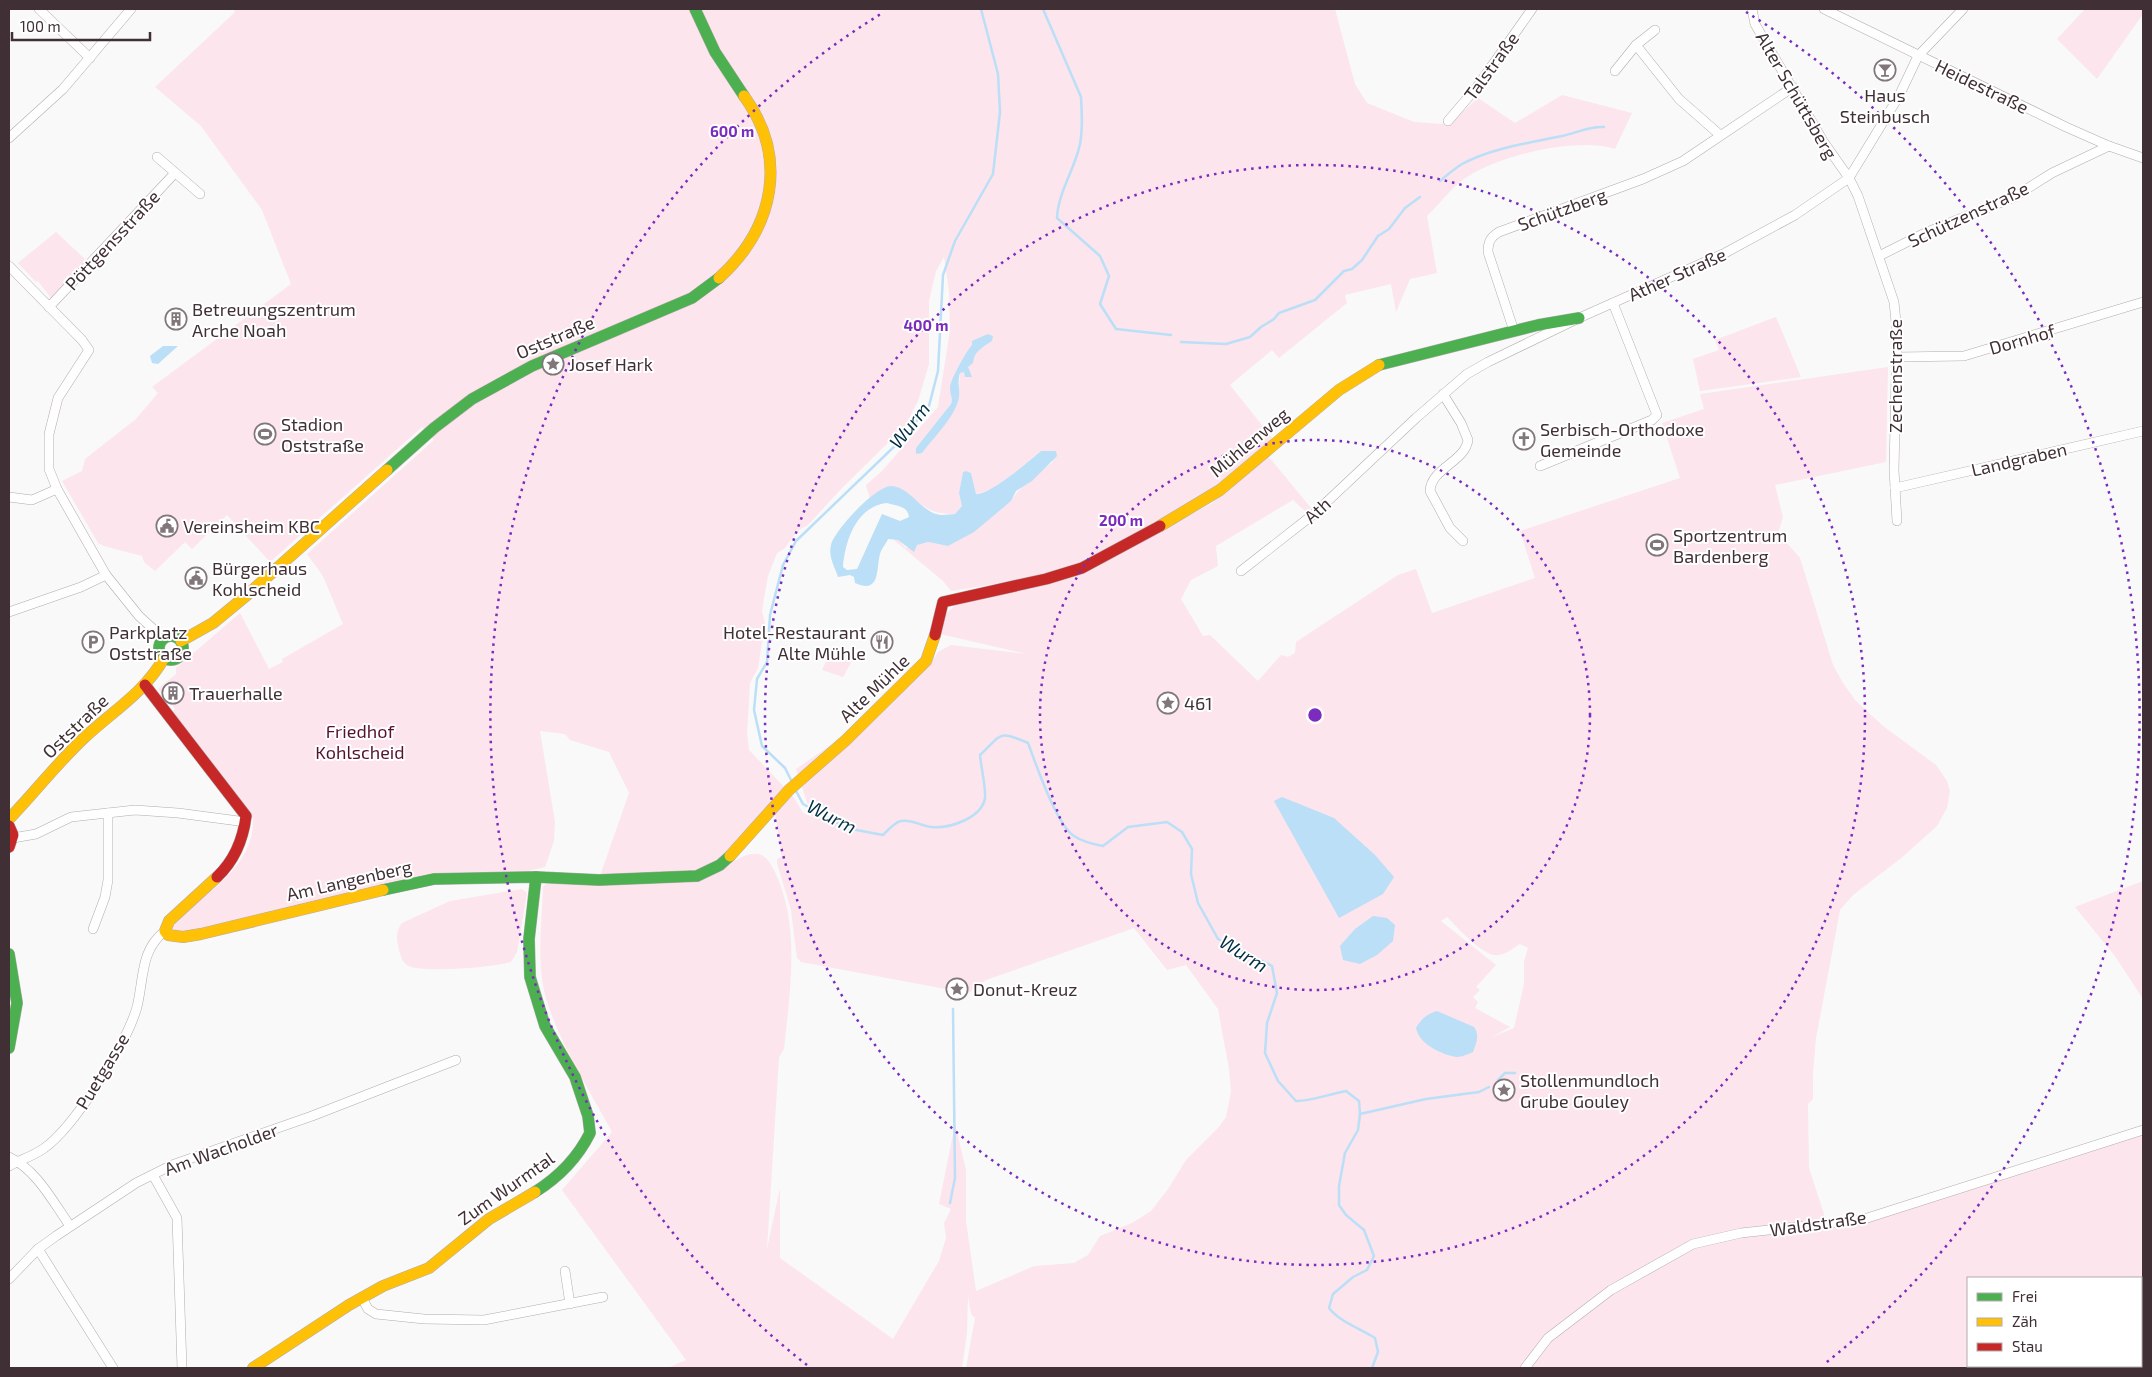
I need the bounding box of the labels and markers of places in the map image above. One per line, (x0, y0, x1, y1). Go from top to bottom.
bar icon: Haus Steinbusch (1873, 58, 1897, 82)
place label: Haus Steinbusch (1840, 84, 1930, 127)
place label: Betreuungszentrum Arche Noah (192, 298, 356, 341)
building icon: Betreuungszentrum Arche Noah (164, 307, 188, 331)
place icon: Josef Hark (541, 352, 565, 376)
place label: Josef Hark (569, 353, 653, 375)
place label: Stadion Oststraße (281, 413, 364, 456)
place label: Serbisch-Orthodoxe Gemeinde (1540, 418, 1704, 461)
sports icon: Stadion Oststraße (253, 422, 277, 446)
church icon: Serbisch-Orthodoxe Gemeinde (1512, 427, 1536, 451)
public building icon: Vereinsheim KBC (155, 514, 179, 538)
place label: Vereinsheim KBC (183, 515, 320, 537)
place label: Sportzentrum Bardenberg (1673, 524, 1787, 567)
sports icon: Sportzentrum Bardenberg (1645, 533, 1669, 557)
place label: Bürgerhaus Kohlscheid (212, 557, 307, 600)
public building icon: Bürgerhaus Kohlscheid (184, 566, 208, 590)
place label: Parkplatz Oststraße (109, 621, 192, 664)
place label: Hotel-Restaurant Alte Mühle (723, 621, 866, 664)
parking icon: Parkplatz Oststraße (81, 630, 105, 654)
restaurant icon: Hotel-Restaurant Alte Mühle (870, 630, 894, 654)
building icon: Trauerhalle (161, 681, 185, 705)
place label: Trauerhalle (189, 682, 283, 704)
place icon: 461 (1156, 691, 1180, 715)
place label: 461 (1184, 692, 1213, 714)
centre of rings (1306, 706, 1324, 724)
place icon: Donut-Kreuz (945, 977, 969, 1001)
place label: Donut-Kreuz (973, 978, 1078, 1000)
place label: Stollenmundloch Grube Gouley (1520, 1069, 1660, 1112)
place icon: Stollenmundloch Grube Gouley (1492, 1078, 1516, 1102)

